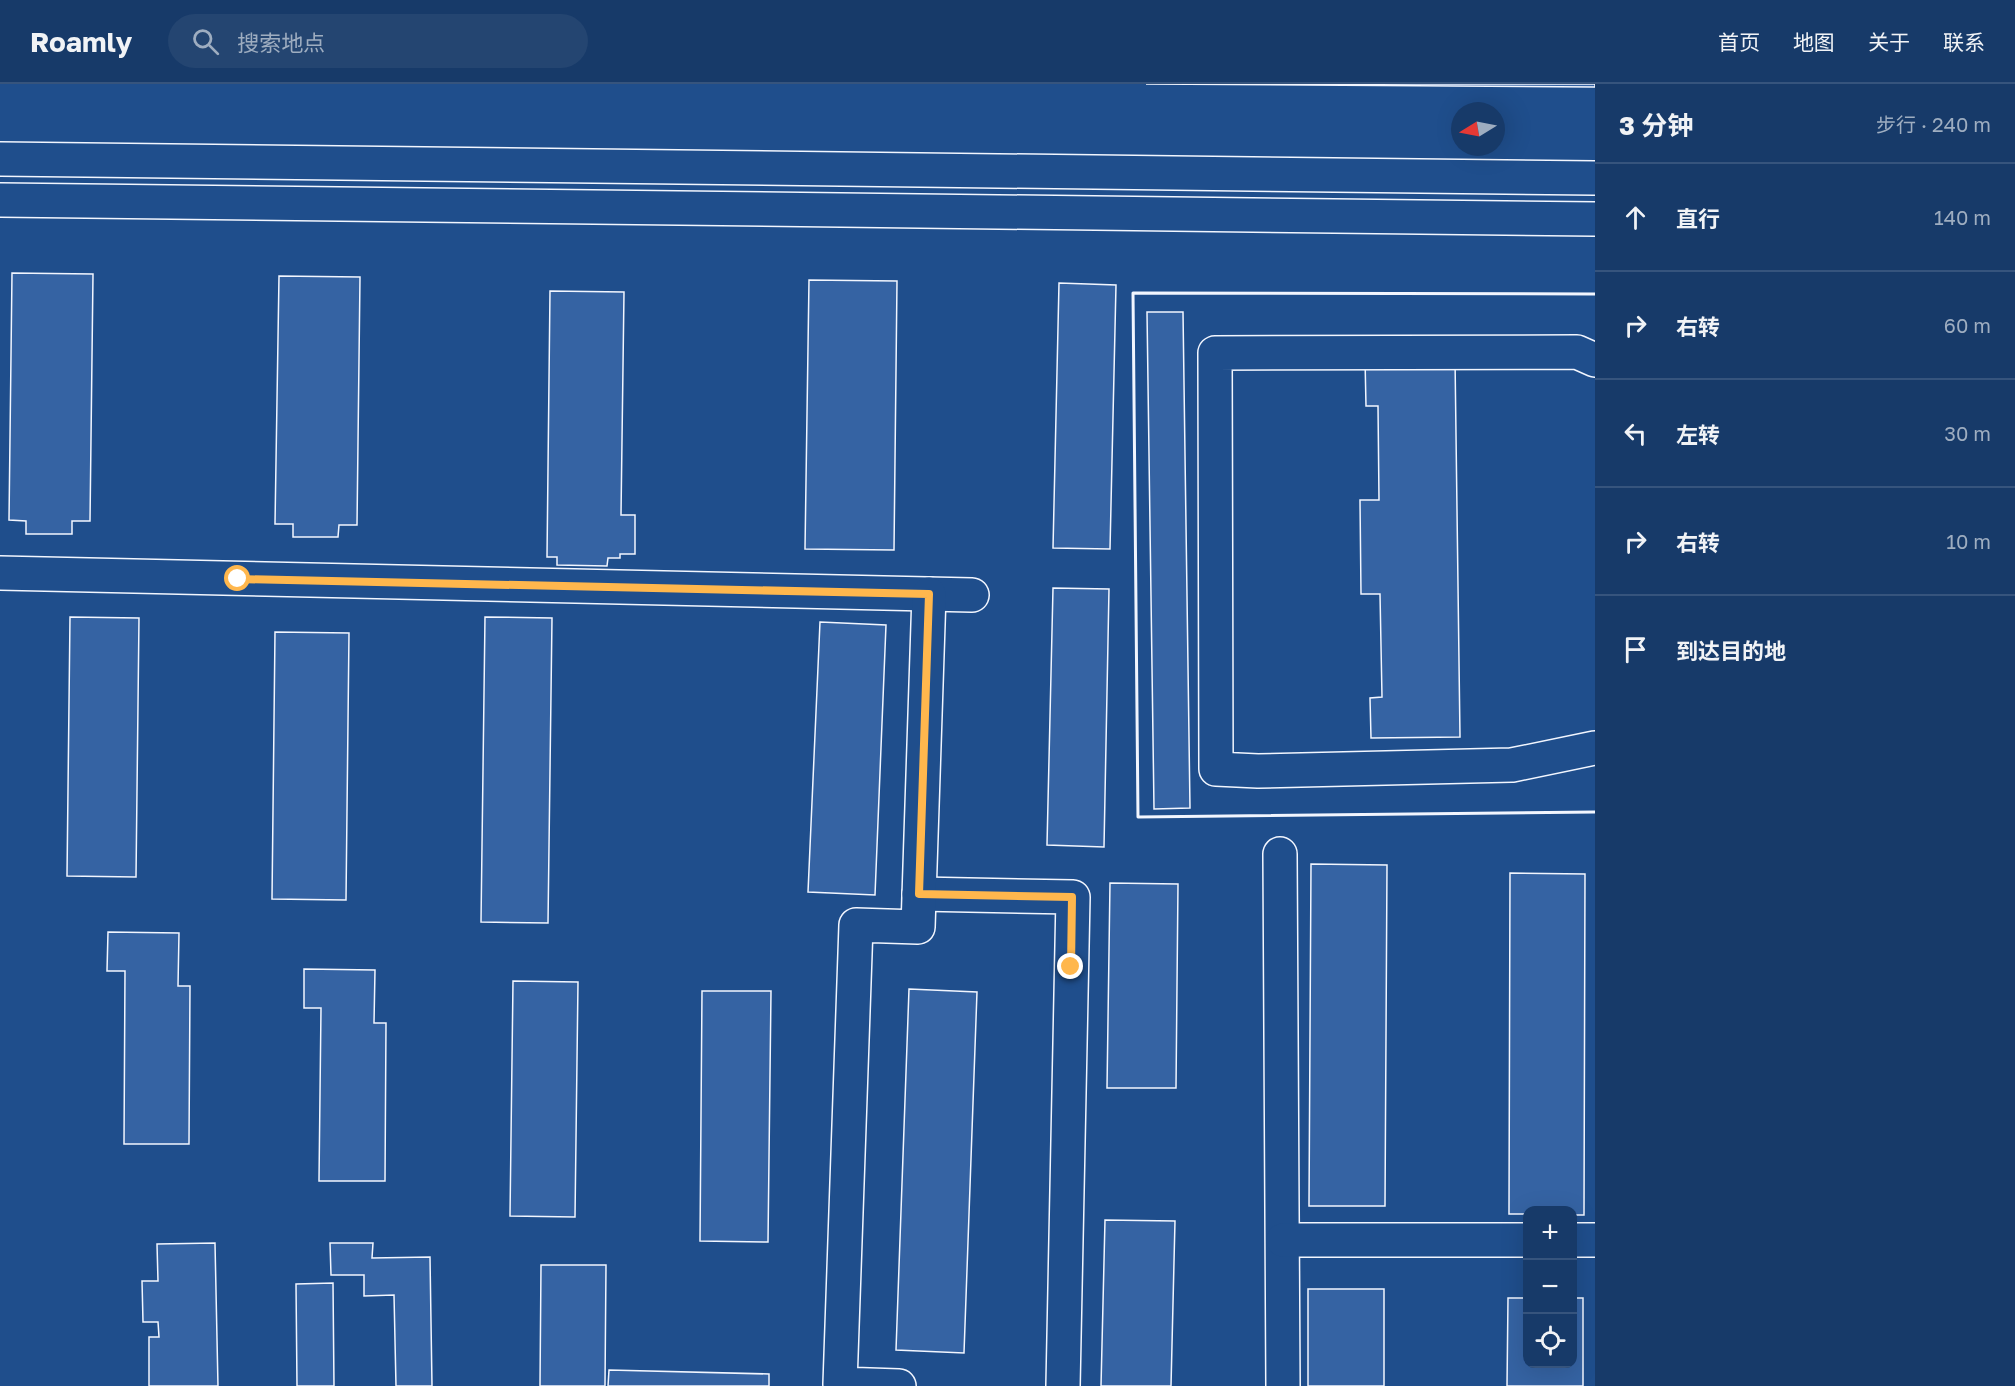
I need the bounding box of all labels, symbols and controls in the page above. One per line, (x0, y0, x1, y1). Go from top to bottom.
search box (168, 14, 588, 68)
text: Roamly (30, 25, 132, 58)
icon: search (189, 25, 222, 58)
text: 搜索地点 (237, 29, 325, 56)
text: 首页 (1718, 29, 1760, 55)
text: 地图 (1793, 29, 1835, 55)
text: 关于 (1868, 29, 1910, 55)
text: 联系 (1943, 29, 1985, 55)
north arrow (1451, 102, 1505, 156)
text: 3 分钟 (1619, 110, 1693, 141)
text: 步行 · 240 m (1876, 112, 1991, 136)
icon: ahead (1619, 201, 1652, 234)
text: 直行 (1676, 205, 1720, 232)
text: 140 m (1934, 205, 1991, 229)
icon: right (1619, 309, 1652, 342)
text: 右转 (1676, 313, 1720, 340)
text: 60 m (1944, 313, 1991, 337)
icon: left (1619, 417, 1652, 450)
text: 左转 (1676, 421, 1720, 448)
text: 30 m (1944, 421, 1991, 445)
icon: right (1619, 525, 1652, 558)
text: 右转 (1676, 529, 1720, 556)
text: 10 m (1946, 529, 1991, 553)
route start (224, 565, 250, 591)
icon: arrive (1619, 633, 1652, 666)
text: 到达目的地 (1676, 637, 1786, 664)
route end (1057, 953, 1083, 979)
map controls (1523, 1206, 1577, 1368)
button: + (1523, 1206, 1577, 1260)
button: − (1523, 1260, 1577, 1314)
button: locate (1523, 1314, 1577, 1368)

